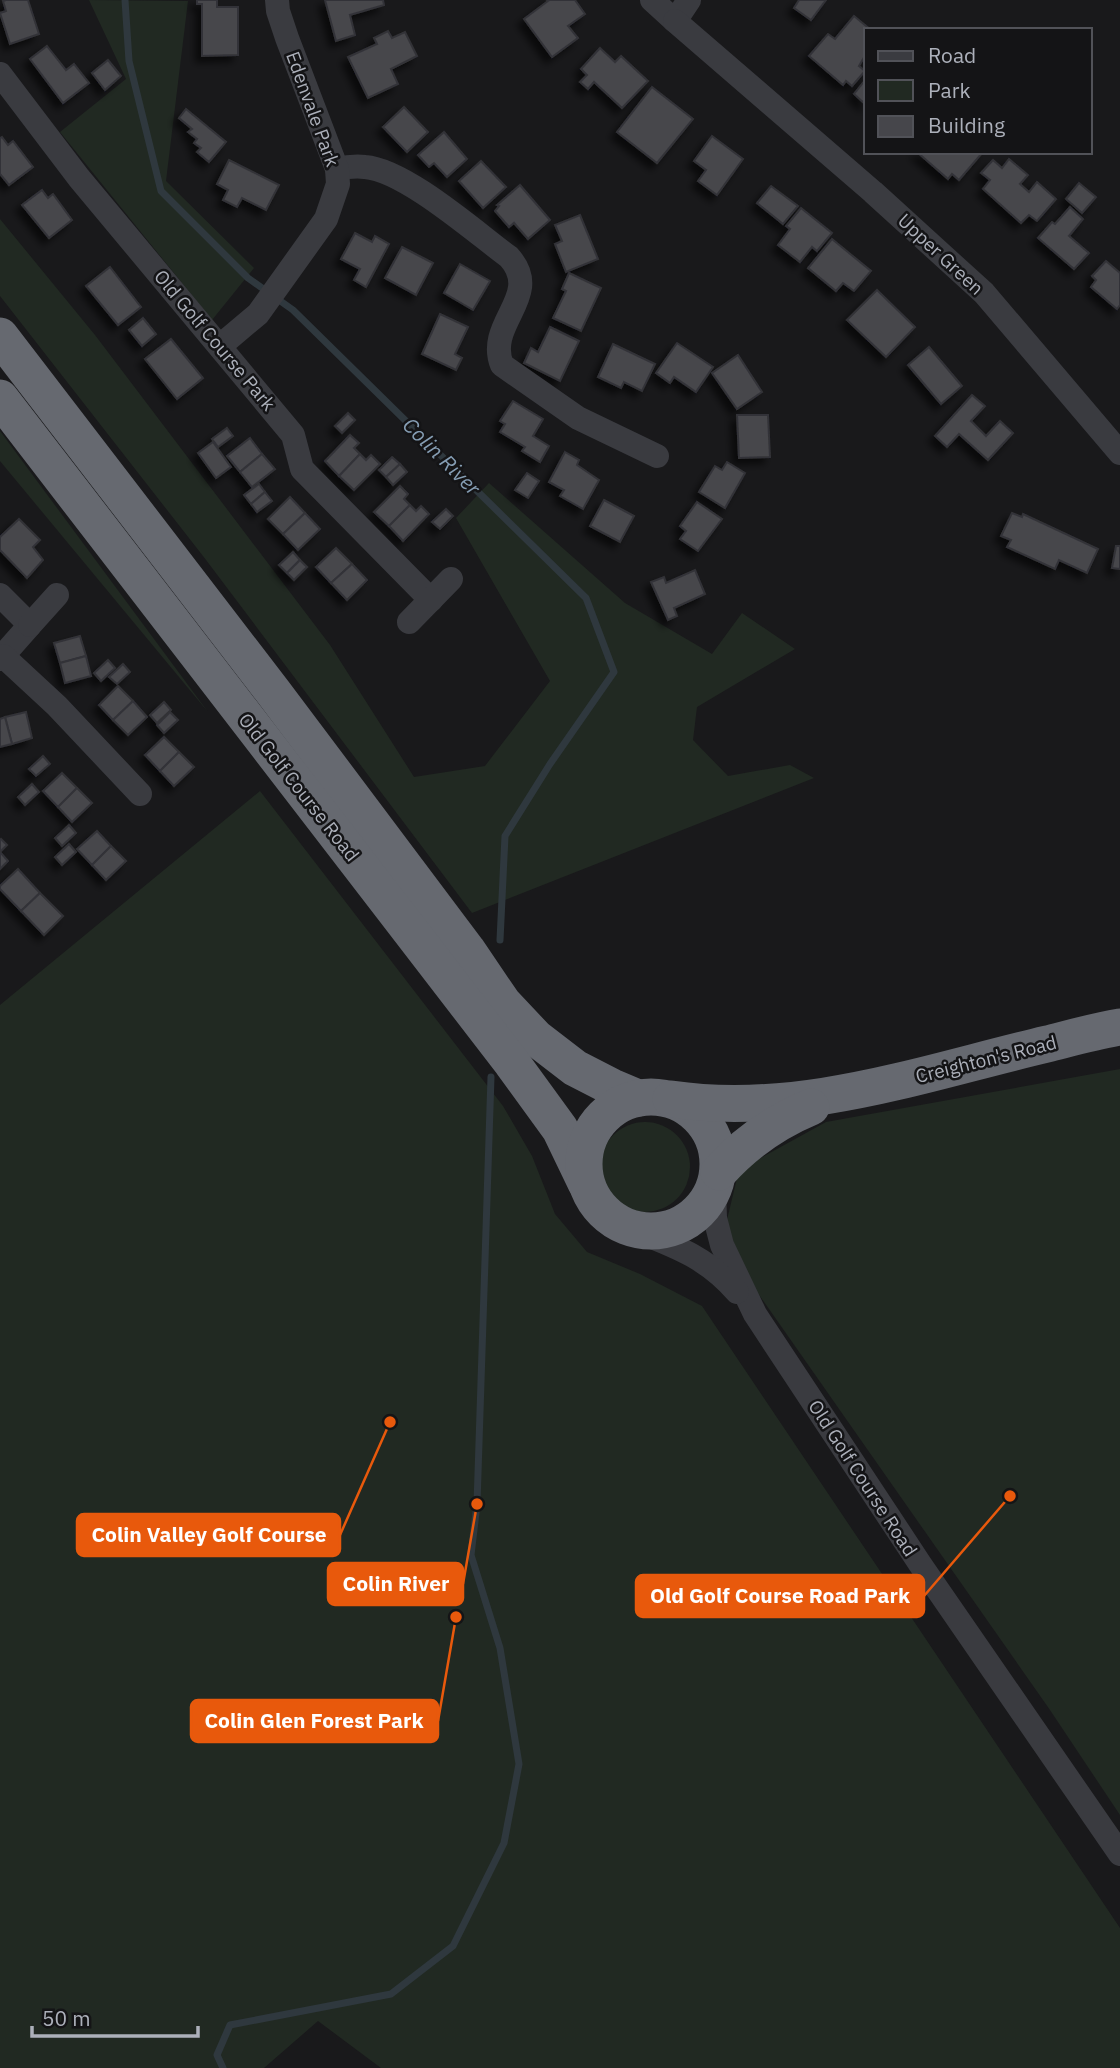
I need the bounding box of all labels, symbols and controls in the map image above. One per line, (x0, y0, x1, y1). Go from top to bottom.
legend (864, 28, 1092, 154)
text: Road (928, 41, 976, 69)
street label: Edenvale Park (281, 48, 345, 170)
text: Park (928, 76, 971, 104)
text: Building (928, 111, 1005, 139)
street label: Upper Green (893, 208, 989, 300)
street label: Old Golf Course Park (149, 265, 281, 415)
water label: Colin River (397, 411, 488, 502)
street label: Old Golf Course Road (234, 708, 364, 866)
street label: Creighton's Road (913, 1030, 1059, 1088)
street label: Old Golf Course Road (803, 1395, 923, 1561)
callout: Colin Valley Golf Course (77, 1514, 340, 1556)
text: Colin Valley Golf Course (91, 1520, 327, 1548)
callout: Colin River (328, 1563, 463, 1605)
text: Colin River (343, 1569, 450, 1597)
callout: Old Golf Course Road Park (636, 1575, 924, 1617)
text: Old Golf Course Road Park (650, 1581, 911, 1609)
callout: Colin Glen Forest Park (191, 1700, 438, 1742)
text: Colin Glen Forest Park (204, 1706, 424, 1734)
scale bar (32, 1994, 198, 2038)
text: 50 m (42, 2004, 91, 2032)

